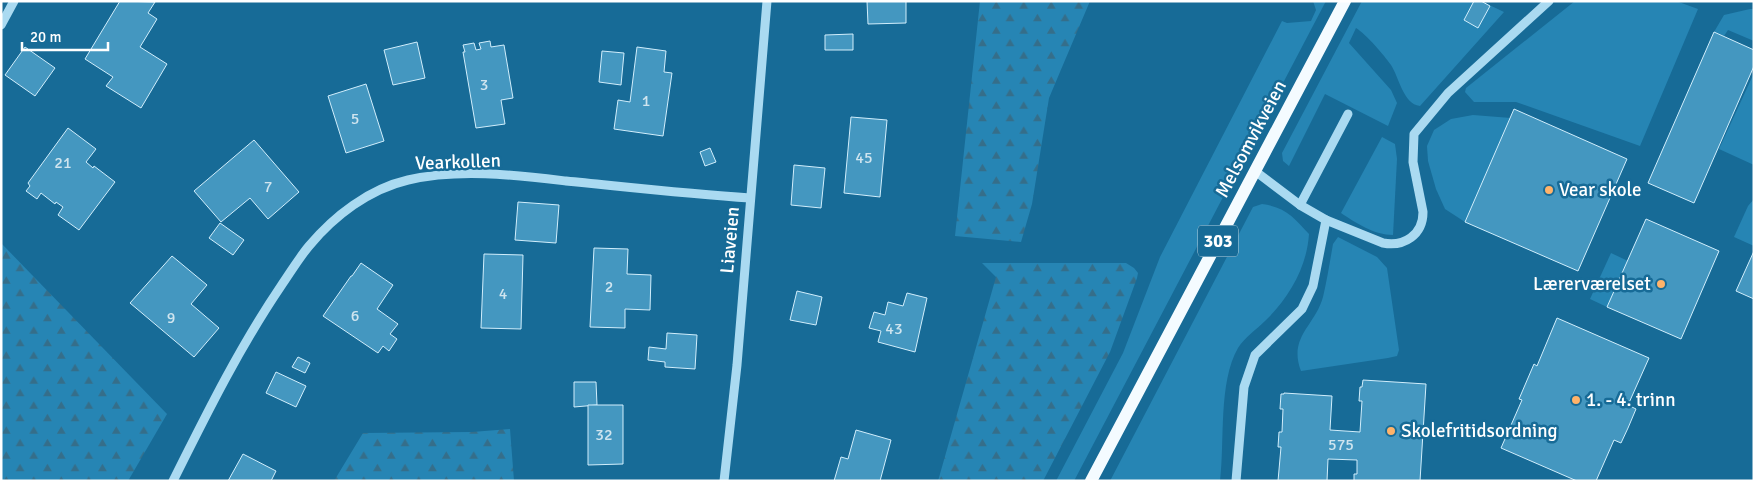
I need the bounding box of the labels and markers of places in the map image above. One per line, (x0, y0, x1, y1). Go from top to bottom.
place label: Vear skole (1559, 178, 1642, 202)
marker: Vear skole (1543, 184, 1555, 196)
place label: Lærerværelset (1533, 272, 1651, 296)
marker: Lærerværelset (1655, 278, 1667, 290)
place label: 1. - 4. trinn (1586, 388, 1676, 412)
marker: 1. - 4. trinn (1570, 394, 1582, 406)
place label: Skolefritidsordning (1401, 419, 1558, 443)
marker: Skolefritidsordning (1385, 425, 1397, 437)

